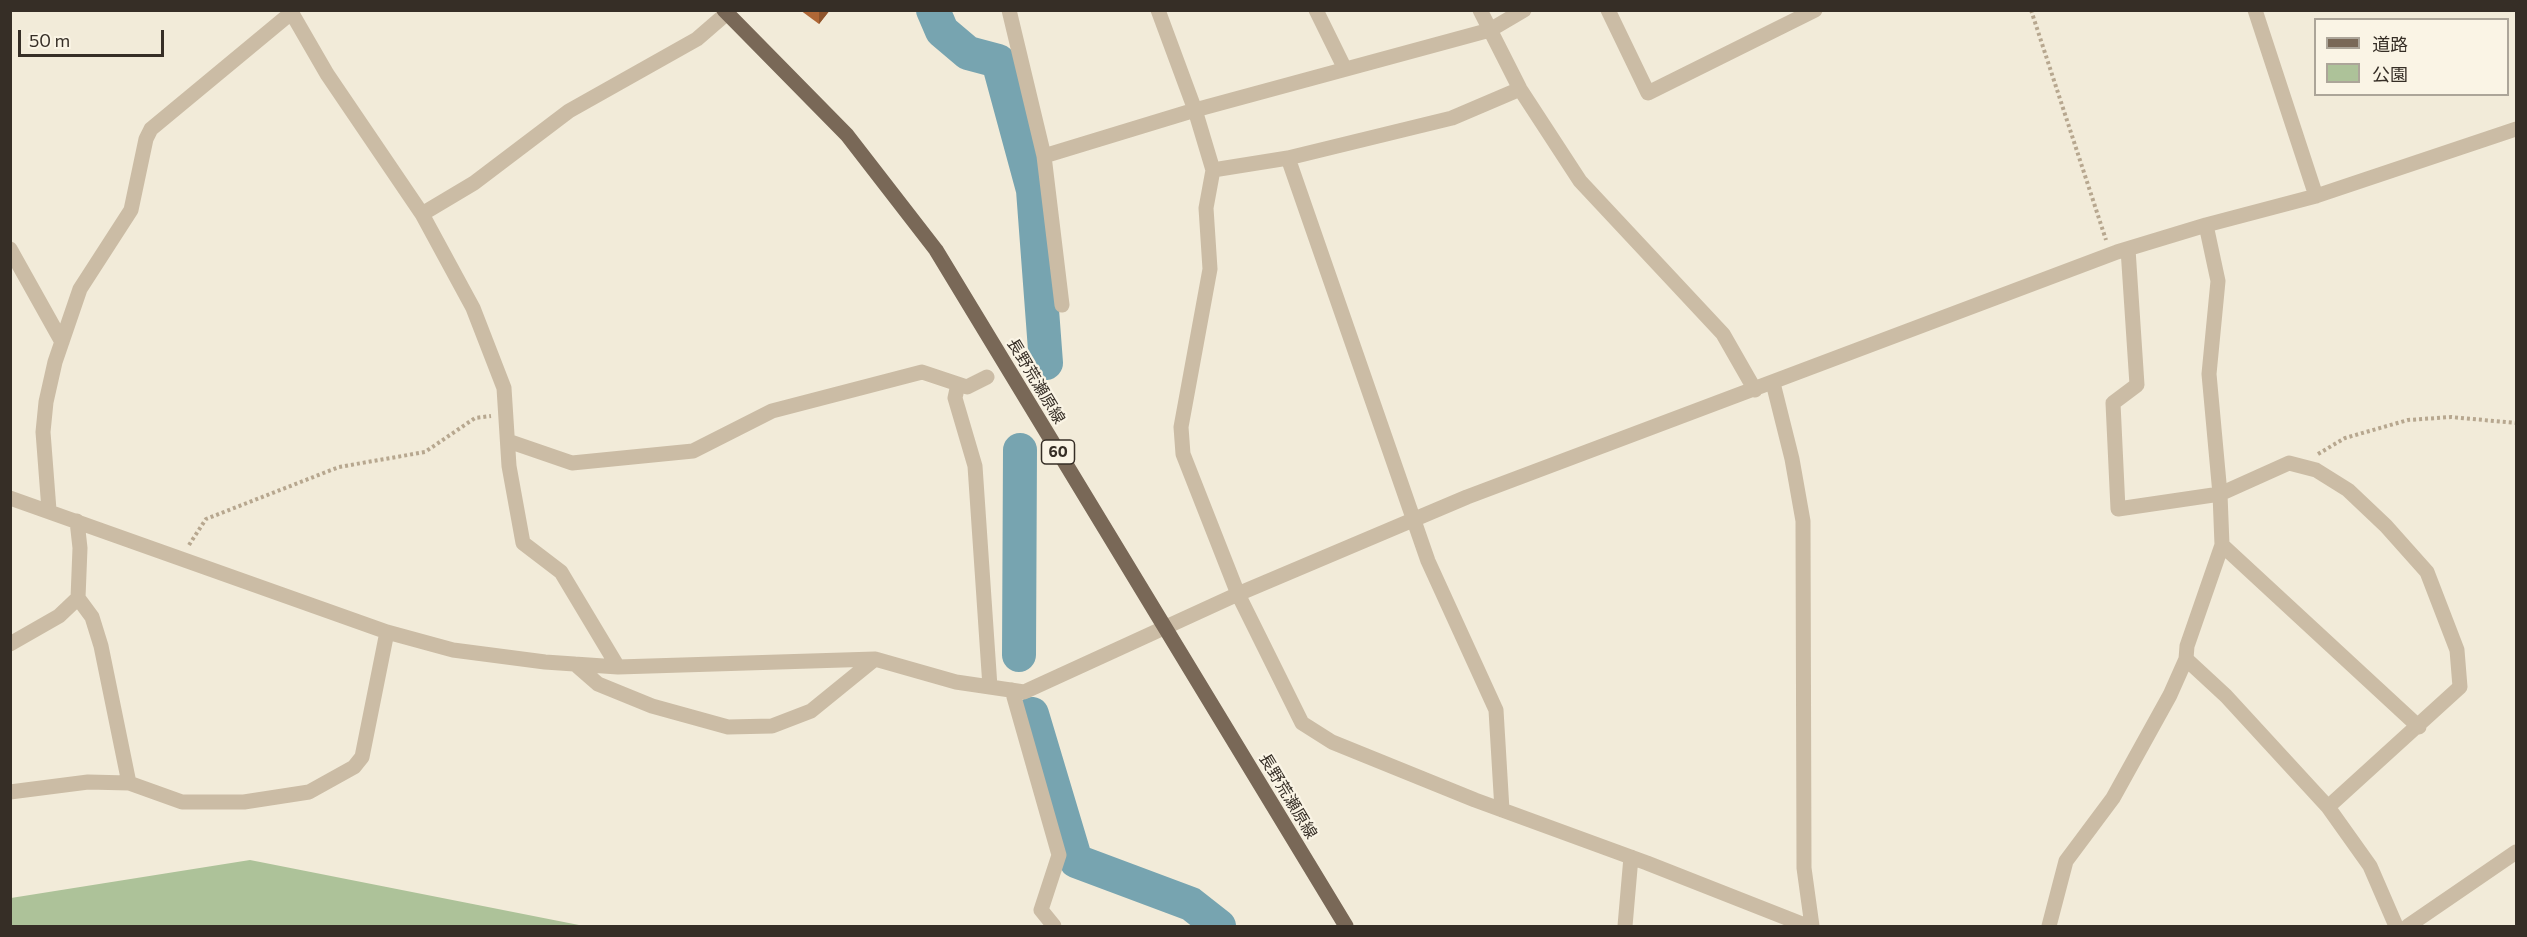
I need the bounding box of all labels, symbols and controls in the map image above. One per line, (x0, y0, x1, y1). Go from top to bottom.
scale bar (21, 18, 166, 56)
legend (2314, 18, 2509, 96)
text: 50 m (29, 29, 70, 51)
text: 道路 (2372, 33, 2408, 55)
text: 公園 (2372, 63, 2408, 85)
street label: 長野荒瀬原線 (1003, 335, 1069, 427)
road number: 60 (1042, 440, 1074, 464)
street label: 長野荒瀬原線 (1255, 750, 1321, 842)

